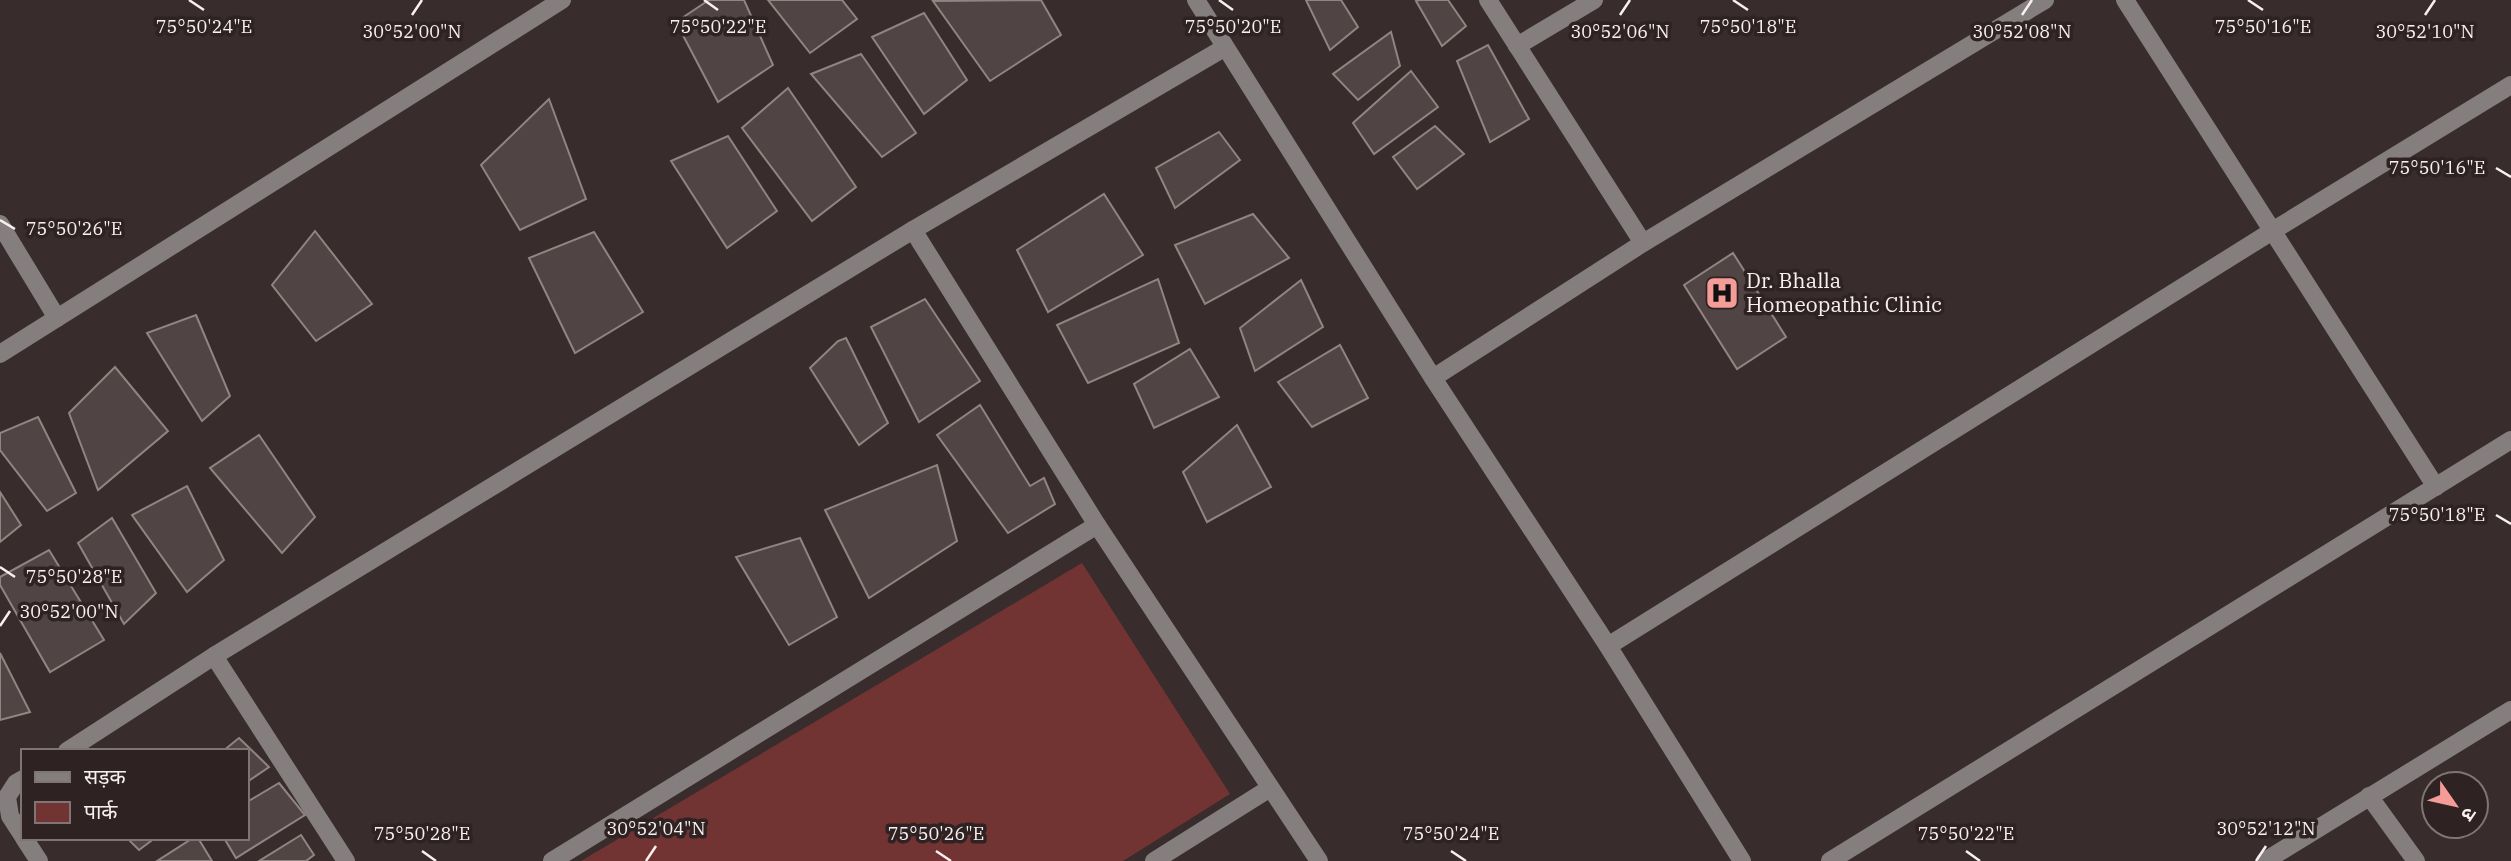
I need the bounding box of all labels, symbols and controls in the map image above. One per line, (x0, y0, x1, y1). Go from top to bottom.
text: 75°50'24"E (156, 15, 252, 38)
text: 75°50'22"E (670, 15, 766, 38)
text: 75°50'20"E (1185, 15, 1281, 38)
text: 75°50'18"E (1700, 15, 1796, 38)
text: 75°50'16"E (2215, 15, 2311, 38)
text: 30°52'00"N (363, 20, 462, 43)
text: 30°52'06"N (1571, 20, 1670, 43)
text: 30°52'08"N (1973, 20, 2072, 43)
text: 30°52'10"N (2376, 20, 2475, 43)
text: 75°50'16"E (2389, 156, 2485, 179)
text: 75°50'26"E (26, 217, 122, 240)
place label: Dr. Bhalla Homeopathic Clinic (1746, 266, 1942, 318)
hospital icon: Dr. Bhalla Homeopathic Clinic (1703, 274, 1741, 312)
text: 75°50'18"E (2389, 503, 2485, 526)
text: 75°50'28"E (26, 565, 122, 588)
text: 30°52'00"N (20, 600, 119, 623)
legend (21, 749, 248, 840)
text: सड़क (84, 762, 126, 790)
north arrow (2420, 770, 2490, 840)
text: पार्क (84, 797, 118, 825)
text: उ (2456, 803, 2482, 827)
text: 30°52'04"N (607, 817, 706, 840)
text: 30°52'12"N (2217, 817, 2316, 840)
text: 75°50'28"E (374, 822, 470, 845)
text: 75°50'26"E (888, 822, 984, 845)
text: 75°50'24"E (1403, 822, 1499, 845)
text: 75°50'22"E (1918, 822, 2014, 845)

